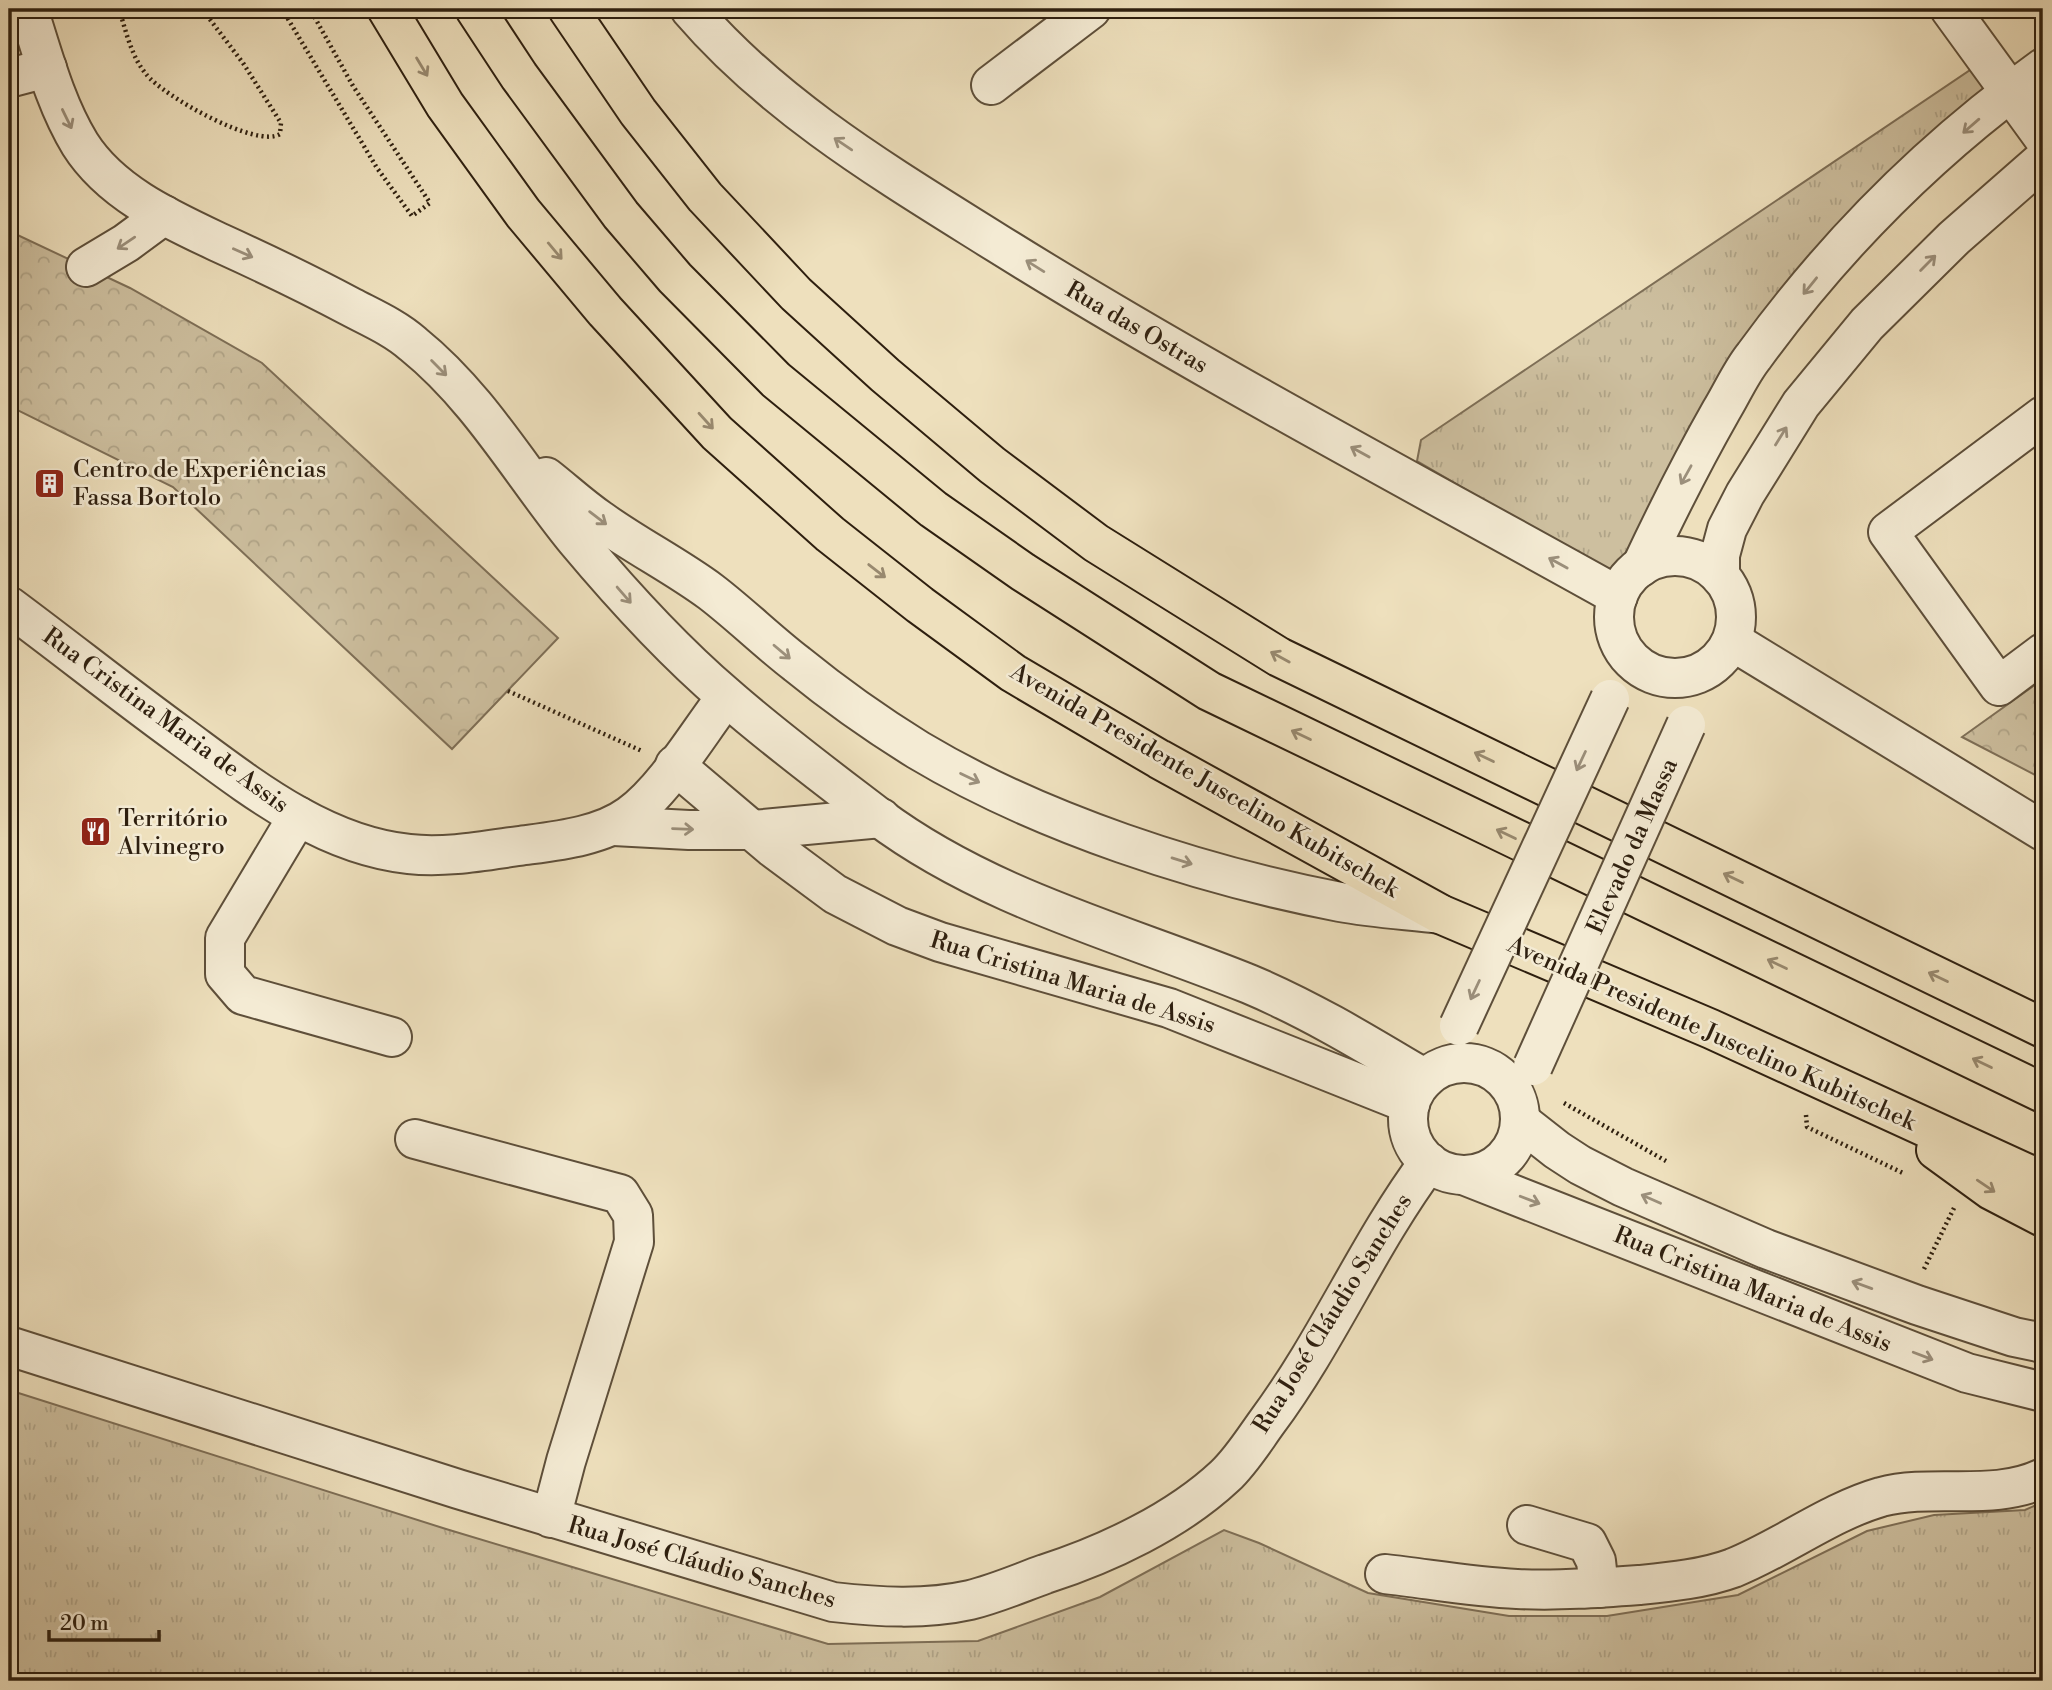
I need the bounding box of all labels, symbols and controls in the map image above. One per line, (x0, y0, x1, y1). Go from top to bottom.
one-way arrow (415, 57, 429, 77)
one-way arrow (61, 108, 75, 129)
one-way arrow (1962, 118, 1980, 134)
one-way arrow (834, 137, 853, 151)
one-way arrow (117, 235, 136, 250)
one-way arrow (547, 242, 563, 260)
one-way arrow (232, 247, 254, 260)
one-way arrow (1919, 255, 1936, 272)
one-way arrow (1025, 259, 1045, 273)
street label: Rua das Ostras (1060, 275, 1213, 381)
one-way arrow (1802, 276, 1818, 294)
one-way arrow (430, 359, 447, 376)
one-way arrow (698, 412, 715, 429)
one-way arrow (1774, 427, 1788, 447)
one-way arrow (1350, 445, 1370, 459)
place label: Centro de Experiências Fassa Bortolo (73, 455, 326, 513)
one-way arrow (1678, 465, 1692, 485)
building icon: Centro de Experiências Fassa Bortolo (33, 466, 67, 500)
one-way arrow (588, 511, 607, 525)
one-way arrow (1549, 556, 1569, 570)
one-way arrow (867, 564, 886, 579)
one-way arrow (616, 586, 632, 604)
street label: Rua Cristina Maria de Assis (36, 621, 294, 820)
one-way arrow (772, 644, 790, 659)
one-way arrow (1270, 650, 1291, 663)
street label: Avenida Presidente Juscelino Kubitschek (1004, 656, 1405, 906)
one-way arrow (1291, 728, 1312, 741)
one-way arrow (1474, 749, 1495, 763)
one-way arrow (1574, 750, 1587, 771)
street label: Elevado da Massa (1581, 753, 1685, 939)
one-way arrow (959, 772, 980, 786)
place label: Território Alvinegro (117, 804, 228, 862)
restaurant icon: Território Alvinegro (78, 815, 112, 849)
one-way arrow (671, 823, 694, 836)
one-way arrow (1496, 826, 1517, 840)
one-way arrow (1170, 856, 1192, 869)
one-way arrow (1723, 870, 1744, 884)
street label: Rua Cristina Maria de Assis (926, 925, 1219, 1041)
street label: Avenida Presidente Juscelino Kubitschek (1502, 930, 1922, 1138)
one-way arrow (1767, 957, 1788, 971)
one-way arrow (1928, 970, 1949, 983)
one-way arrow (1468, 979, 1482, 1000)
one-way arrow (1972, 1056, 1993, 1070)
one-way arrow (1976, 1180, 1996, 1194)
street label: Rua José Cláudio Sanches (1247, 1188, 1419, 1439)
one-way arrow (1641, 1192, 1662, 1205)
one-way arrow (1518, 1194, 1540, 1207)
street label: Rua Cristina Maria de Assis (1609, 1220, 1896, 1359)
one-way arrow (1851, 1278, 1873, 1290)
one-way arrow (1912, 1351, 1934, 1363)
street label: Rua José Cláudio Sanches (564, 1510, 839, 1616)
scale bar (49, 1599, 159, 1643)
text: 20 m (60, 1611, 109, 1637)

